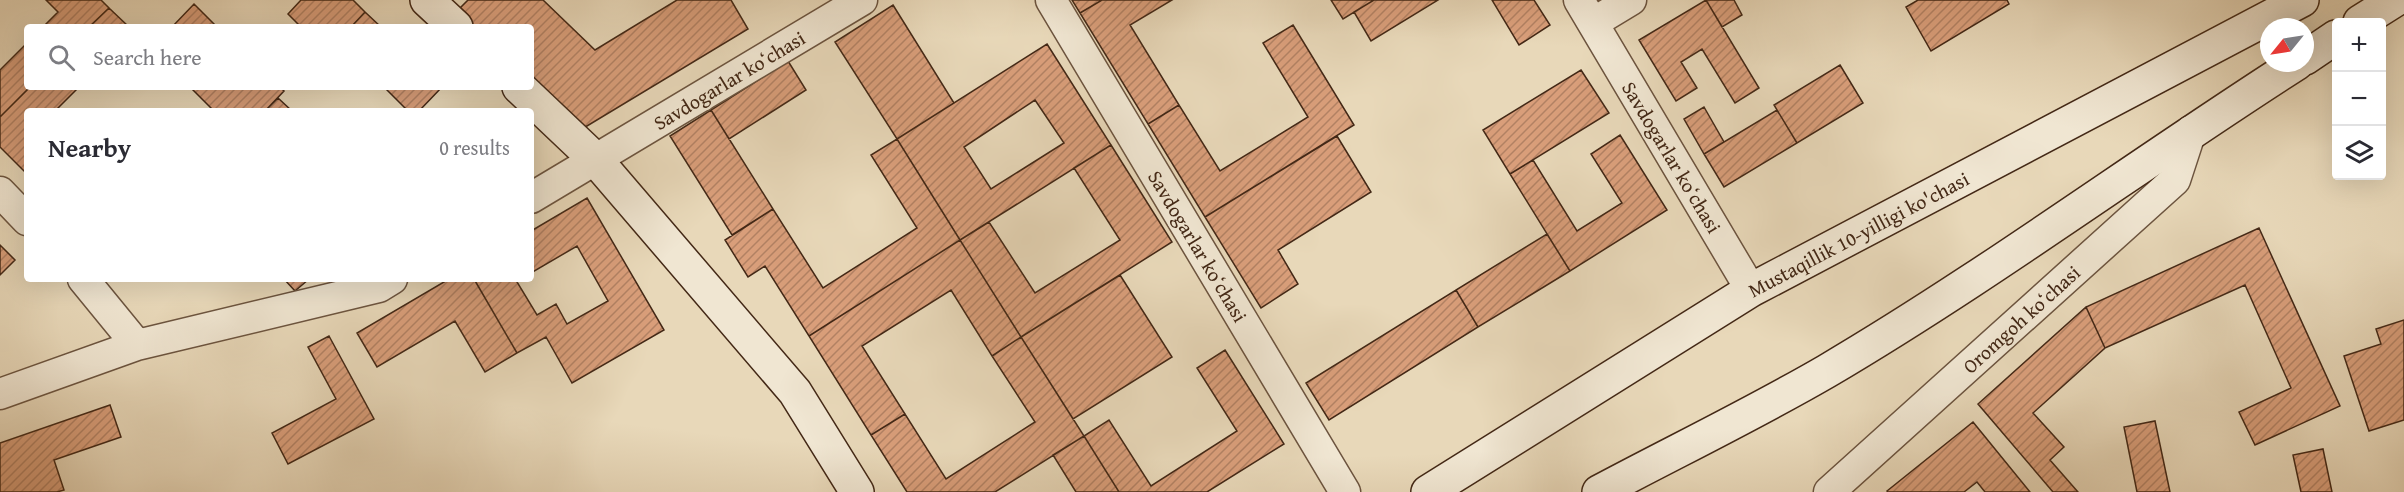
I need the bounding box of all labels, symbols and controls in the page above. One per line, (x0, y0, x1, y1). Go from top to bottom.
north arrow (2260, 18, 2314, 72)
map controls (2332, 18, 2386, 180)
button: + (2332, 18, 2386, 72)
street label: Savdogarlar koʻchasi (648, 23, 811, 137)
search box (24, 24, 534, 90)
icon: search (45, 41, 78, 74)
text: Search here (93, 41, 202, 73)
button: − (2332, 72, 2386, 126)
street label: Savdogarlar koʻchasi (1615, 76, 1729, 239)
button: layers (2332, 126, 2386, 180)
text: Nearby (48, 128, 131, 167)
text: 0 results (439, 133, 510, 162)
street label: Mustaqillik 10-yilligi ko'chasi (1743, 163, 1974, 304)
street label: Savdogarlar koʻchasi (1141, 165, 1255, 328)
street label: Oromgoh koʻchasi (1956, 258, 2087, 380)

